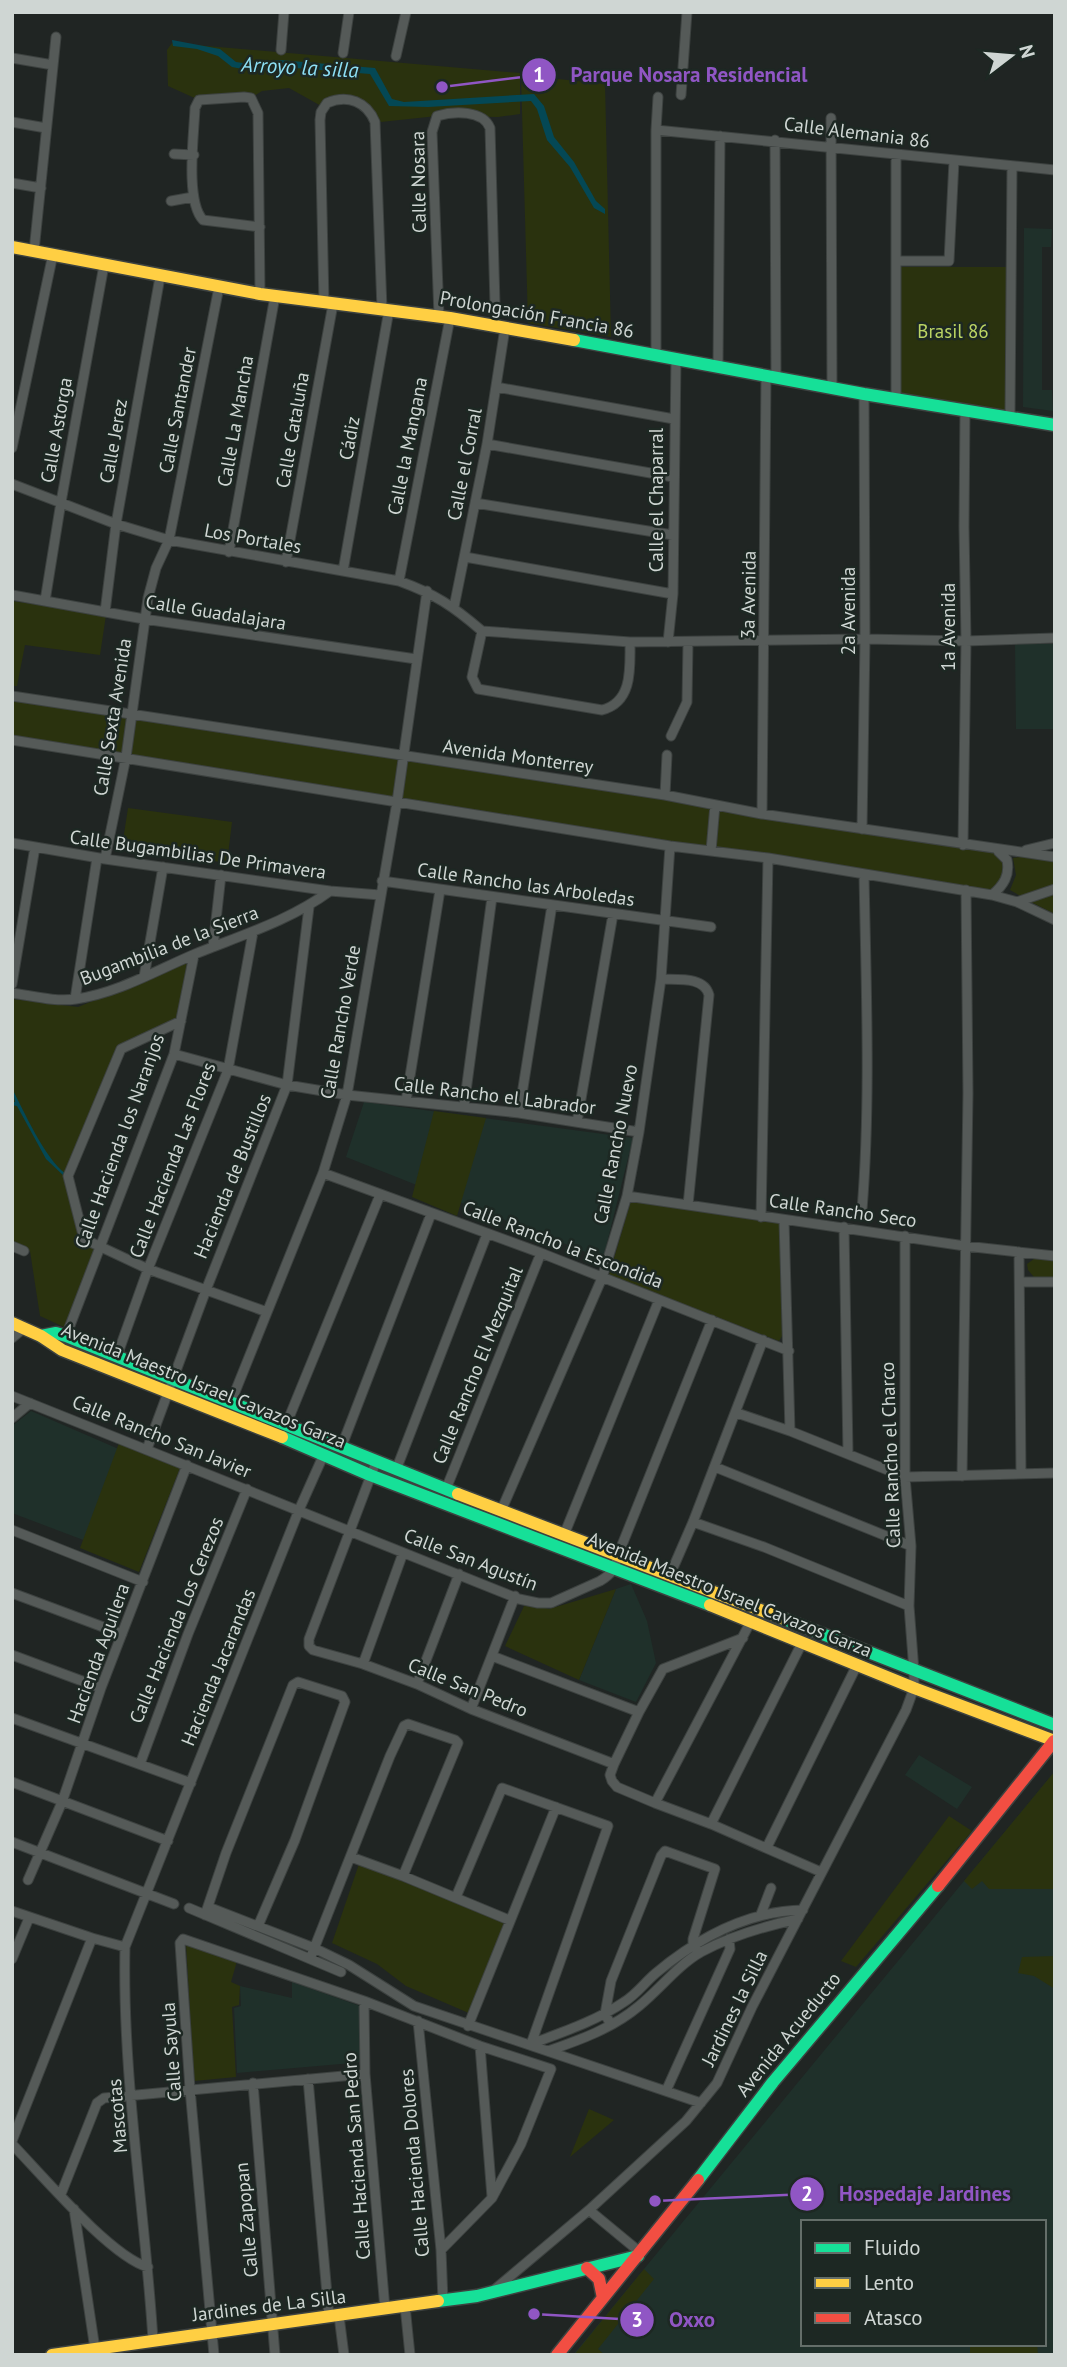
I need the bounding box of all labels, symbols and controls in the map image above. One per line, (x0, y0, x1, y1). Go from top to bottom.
north arrow (976, 21, 1046, 91)
text: N (1014, 42, 1041, 61)
water label: Arroyo la silla (240, 50, 360, 84)
callout: Parque Nosara Residencial (522, 54, 821, 96)
text: 1 (533, 61, 545, 88)
text: Parque Nosara Residencial (571, 61, 808, 88)
street label: Calle Alemania 86 (783, 111, 931, 153)
street label: Calle Nosara (405, 131, 431, 233)
street label: Prolongación Francia 86 (438, 285, 636, 343)
park label: Brasil 86 (917, 319, 989, 343)
street label: Calle Santander (153, 344, 201, 475)
street label: Calle La Mancha (212, 353, 258, 489)
street label: Calle Cataluña (270, 370, 314, 490)
street label: Calle Astorga (35, 375, 77, 485)
street label: Calle la Mangana (382, 375, 432, 517)
street label: Calle Jerez (94, 397, 132, 485)
street label: Calle el Corral (441, 405, 487, 522)
street label: Cádiz (333, 414, 365, 462)
street label: Calle el Chaparral (644, 427, 668, 572)
street label: Los Portales (203, 518, 303, 558)
street label: 3a Avenida (735, 551, 761, 639)
street label: 2a Avenida (836, 567, 860, 655)
street label: 1a Avenida (936, 583, 960, 671)
street label: Calle Guadalajara (144, 589, 288, 635)
street label: Calle Sexta Avenida (88, 636, 136, 798)
street label: Avenida Monterrey (441, 734, 595, 778)
street label: Calle Bugambilias De Primavera (68, 824, 328, 884)
street label: Calle Rancho las Arboledas (416, 857, 636, 911)
street label: Bugambilia de la Sierra (76, 900, 262, 990)
street label: Calle Rancho Verde (315, 943, 365, 1101)
street label: Calle Hacienda los Naranjos (69, 1030, 169, 1252)
street label: Calle Hacienda Las Flores (124, 1059, 220, 1261)
street label: Calle Rancho Nuevo (588, 1062, 642, 1226)
street label: Calle Rancho el Labrador (393, 1071, 598, 1119)
street label: Hacienda de Bustillos (188, 1090, 276, 1262)
street label: Calle Rancho Seco (768, 1188, 918, 1232)
street label: Calle Rancho la Escondida (459, 1195, 667, 1293)
street label: Calle Rancho El Mezquital (426, 1262, 528, 1467)
street label: Avenida Maestro Israel Cavazos Garza (58, 1317, 350, 1453)
street label: Calle Rancho el Charco (875, 1361, 905, 1549)
street label: Calle Rancho San Javier (69, 1389, 256, 1483)
street label: Calle Hacienda Los Cerezos (124, 1513, 228, 1727)
street label: Calle San Agustín (401, 1522, 541, 1596)
street label: Avenida Maestro Israel Cavazos Garza (584, 1526, 876, 1662)
street label: Hacienda Aguilera (61, 1580, 135, 1726)
street label: Hacienda Jacarandas (176, 1585, 260, 1749)
street label: Calle San Pedro (405, 1652, 531, 1722)
street label: Jardines la Silla (695, 1946, 772, 2071)
street label: Avenida Acueducto (730, 1967, 846, 2101)
street label: Calle Sayula (156, 2002, 186, 2102)
street label: Calle Hacienda San Pedro (337, 2052, 375, 2260)
street label: Calle Hacienda Dolores (394, 2068, 434, 2258)
street label: Mascotas (102, 2078, 132, 2154)
street label: Calle Zapopan (229, 2162, 263, 2278)
callout: Hospedaje Jardines (790, 2173, 1025, 2215)
text: 2 (801, 2180, 813, 2207)
text: Hospedaje Jardines (839, 2180, 1011, 2207)
legend (801, 2220, 1046, 2346)
text: Fluido (864, 2234, 921, 2261)
text: Lento (864, 2269, 914, 2296)
street label: Jardines de La Silla (190, 2284, 347, 2326)
callout: Oxxo (620, 2299, 729, 2341)
text: Atasco (864, 2304, 923, 2331)
text: 3 (631, 2306, 643, 2333)
text: Oxxo (669, 2306, 715, 2333)

